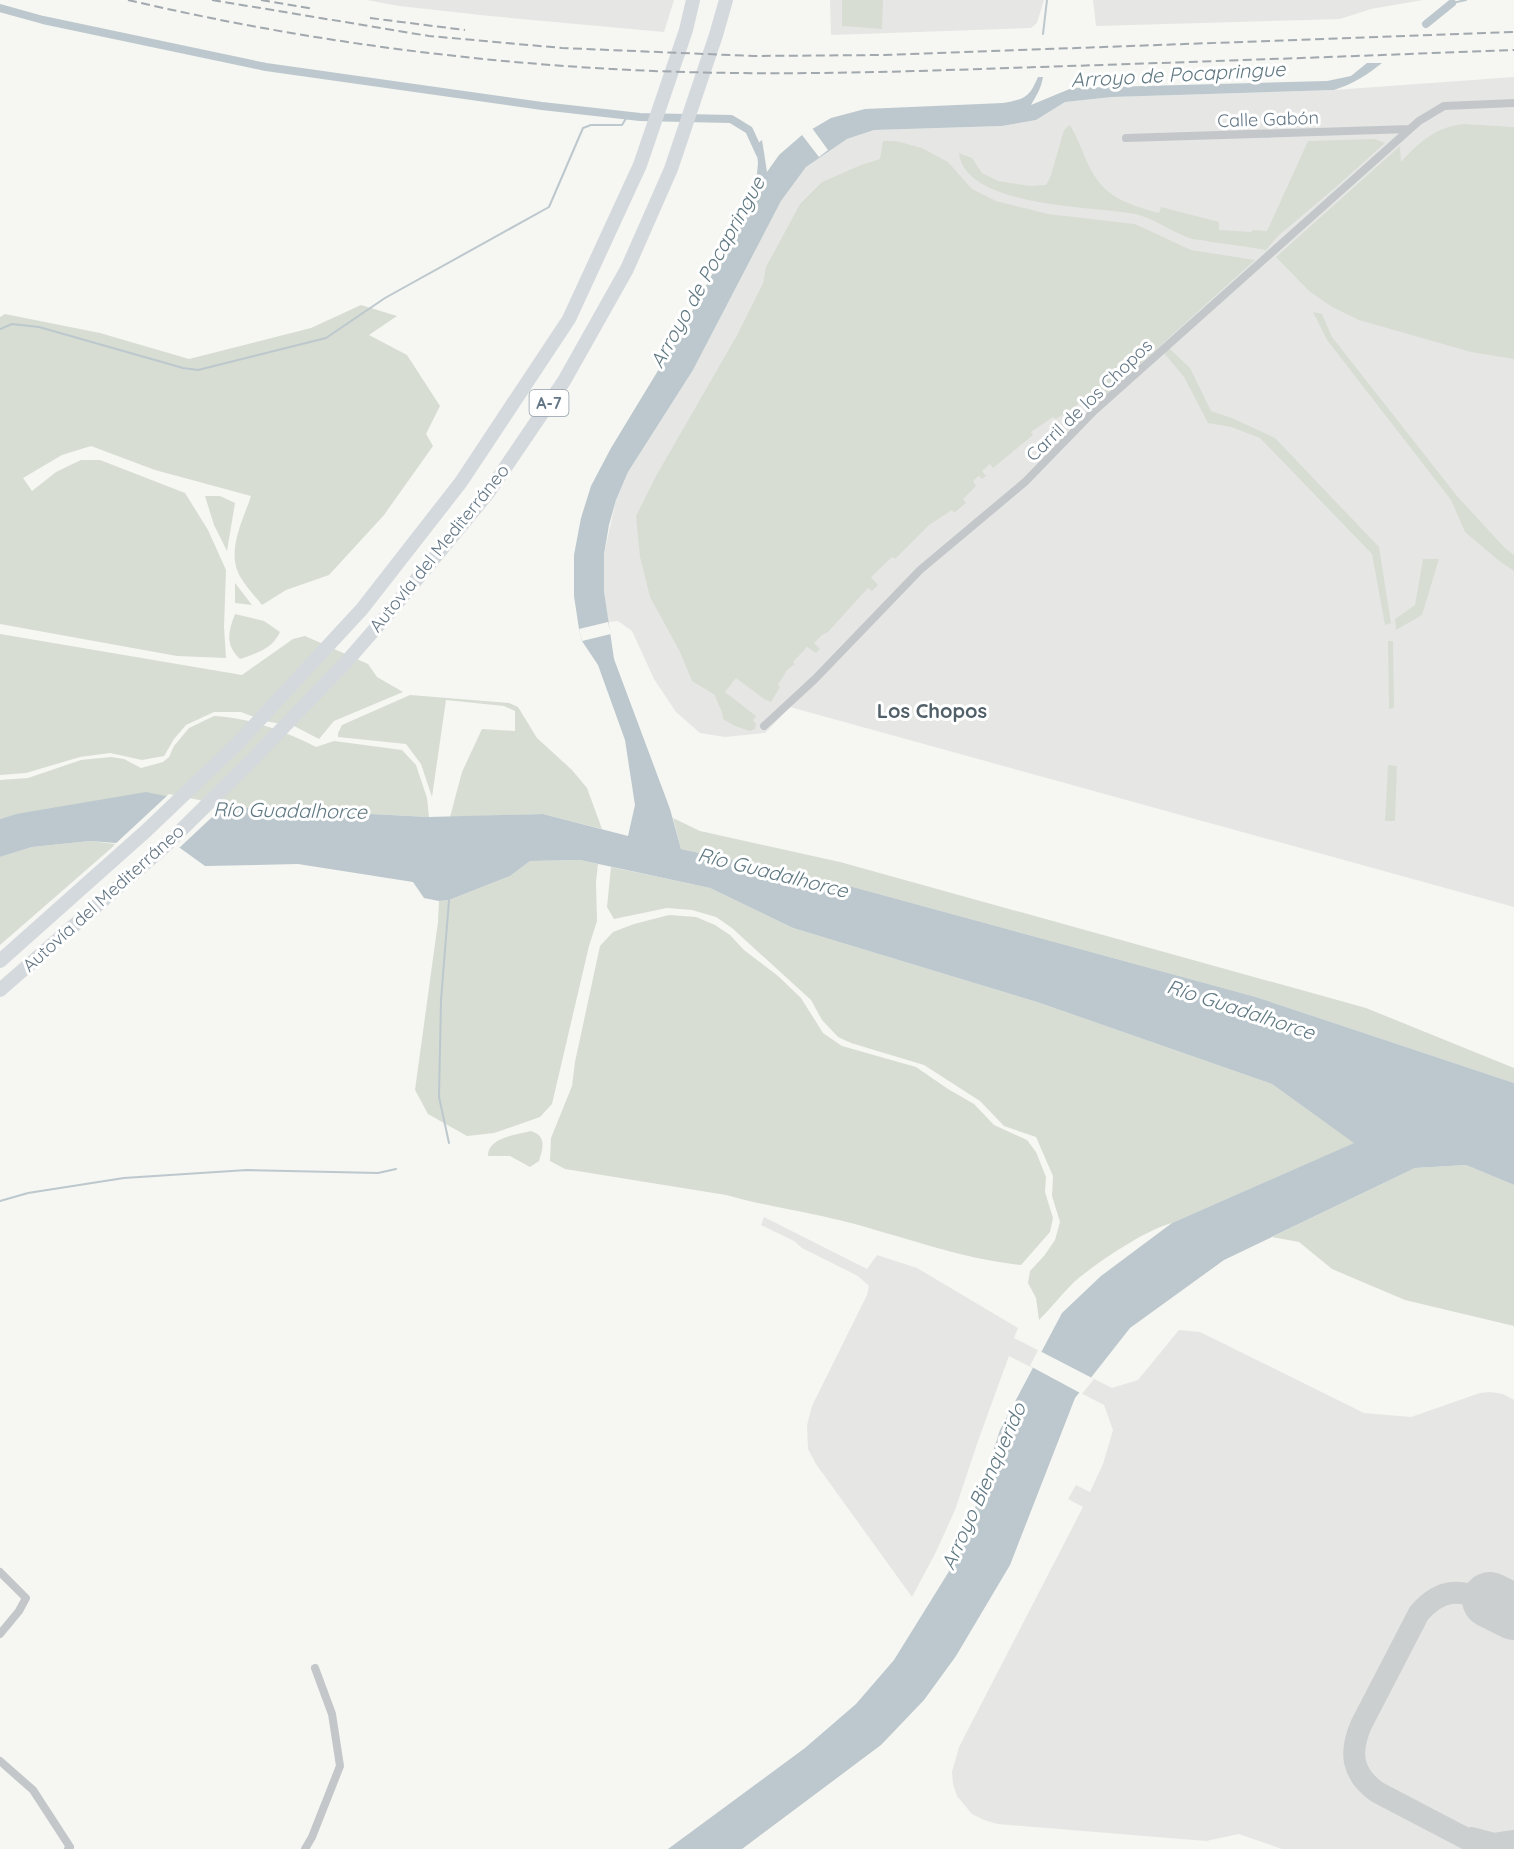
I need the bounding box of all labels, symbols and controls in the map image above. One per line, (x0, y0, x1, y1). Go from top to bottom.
water label: Arroyo de Pocapringue (1070, 56, 1287, 92)
street label: Calle Gabón (1217, 106, 1319, 132)
water label: Arroyo de Pocapringue (644, 171, 770, 372)
street label: Carril de los Chopos (1021, 334, 1157, 466)
road number: A-7 (530, 390, 568, 416)
street label: Autovía del Mediterráneo (364, 459, 514, 637)
district label: Los Chopos (877, 698, 987, 723)
water label: Río Guadalhorce (213, 796, 368, 824)
street label: Autovía del Mediterráneo (17, 819, 189, 977)
water label: Río Guadalhorce (695, 841, 851, 903)
water label: Río Guadalhorce (1164, 973, 1319, 1045)
water label: Arroyo Bienquerido (935, 1398, 1031, 1573)

